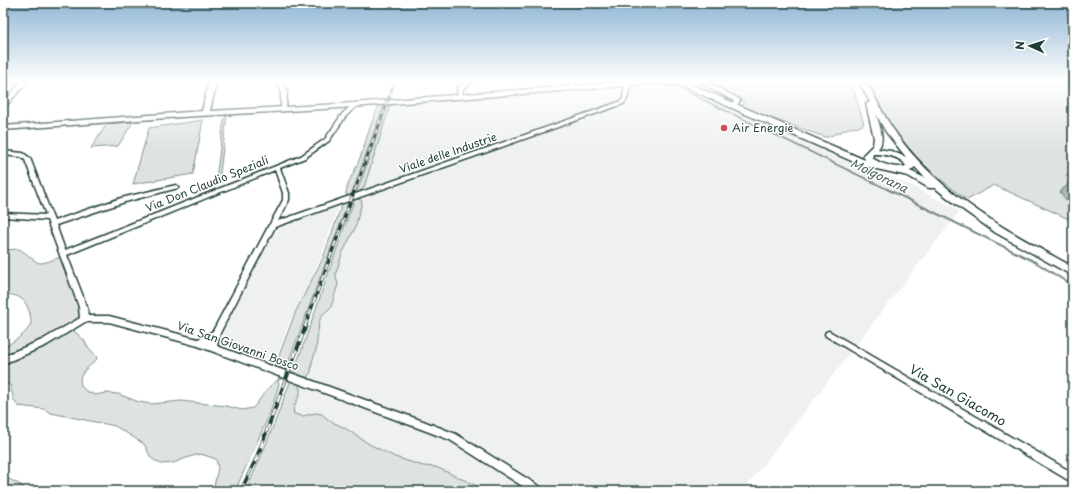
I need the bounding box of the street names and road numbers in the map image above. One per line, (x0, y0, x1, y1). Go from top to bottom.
street label: Viale delle Industrie (397, 128, 499, 177)
street label: Via Don Claudio Speziali (143, 151, 271, 216)
street label: Via San Giovanni Bosco (175, 317, 301, 374)
street label: Via San Giacomo (906, 359, 1010, 430)

